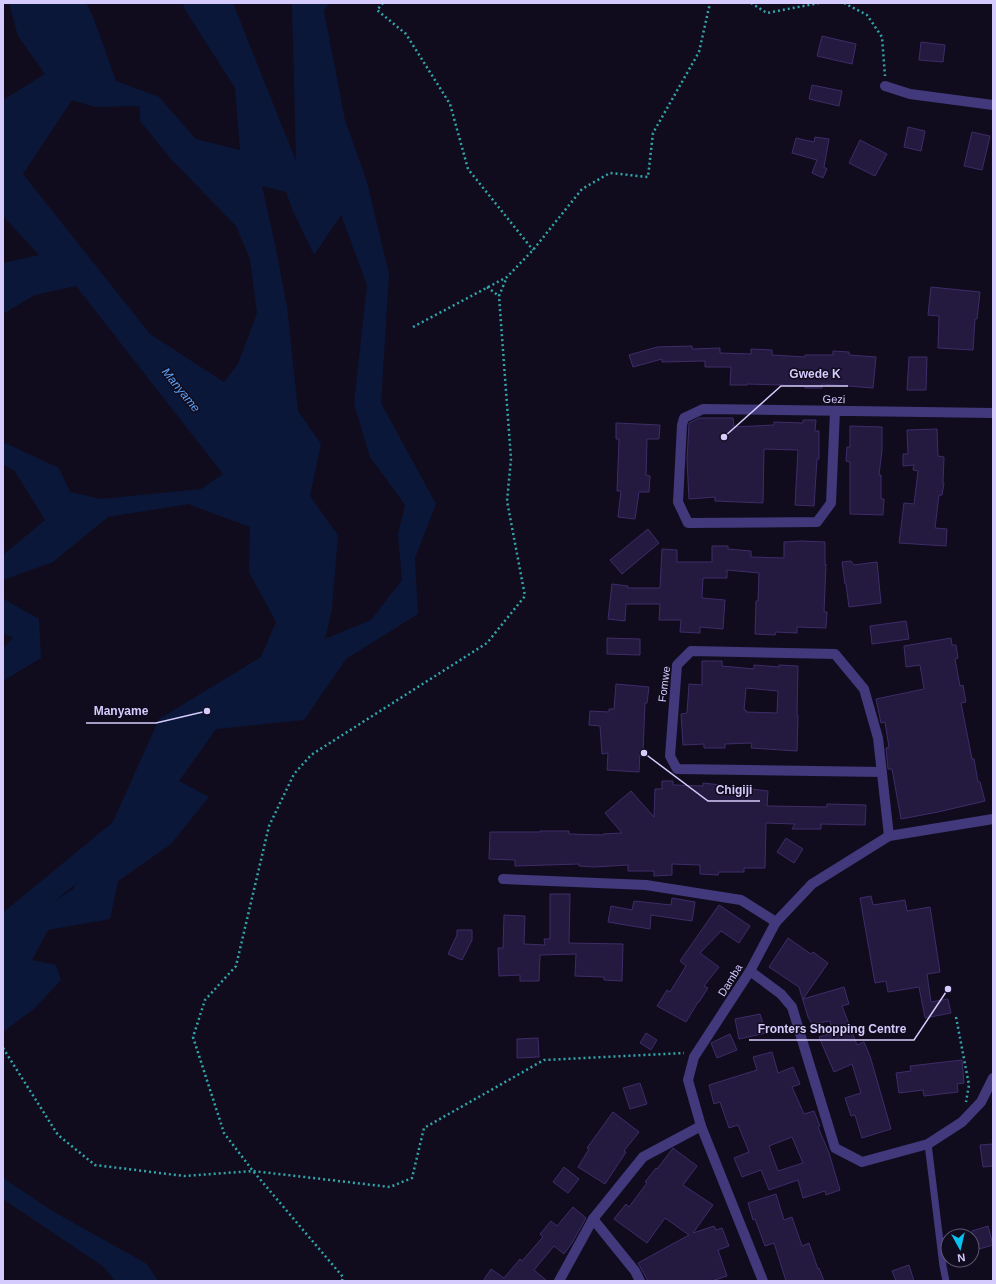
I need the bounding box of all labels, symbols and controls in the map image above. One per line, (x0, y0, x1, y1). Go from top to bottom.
callout: Gwede K (781, 362, 848, 386)
water label: Manyame (159, 365, 203, 415)
text: Gwede K (789, 367, 841, 381)
street label: Gezi (823, 393, 845, 405)
street label: Fomwe (656, 665, 672, 703)
callout: Manyame (86, 699, 156, 723)
text: Manyame (94, 704, 149, 718)
callout: Chigiji (708, 777, 760, 801)
text: Chigiji (716, 783, 752, 797)
street label: Damba (716, 961, 745, 998)
callout: Fronters Shopping Centre (749, 1016, 914, 1040)
text: Fronters Shopping Centre (758, 1022, 907, 1036)
north arrow (940, 1228, 980, 1268)
text: N (957, 1251, 966, 1264)

